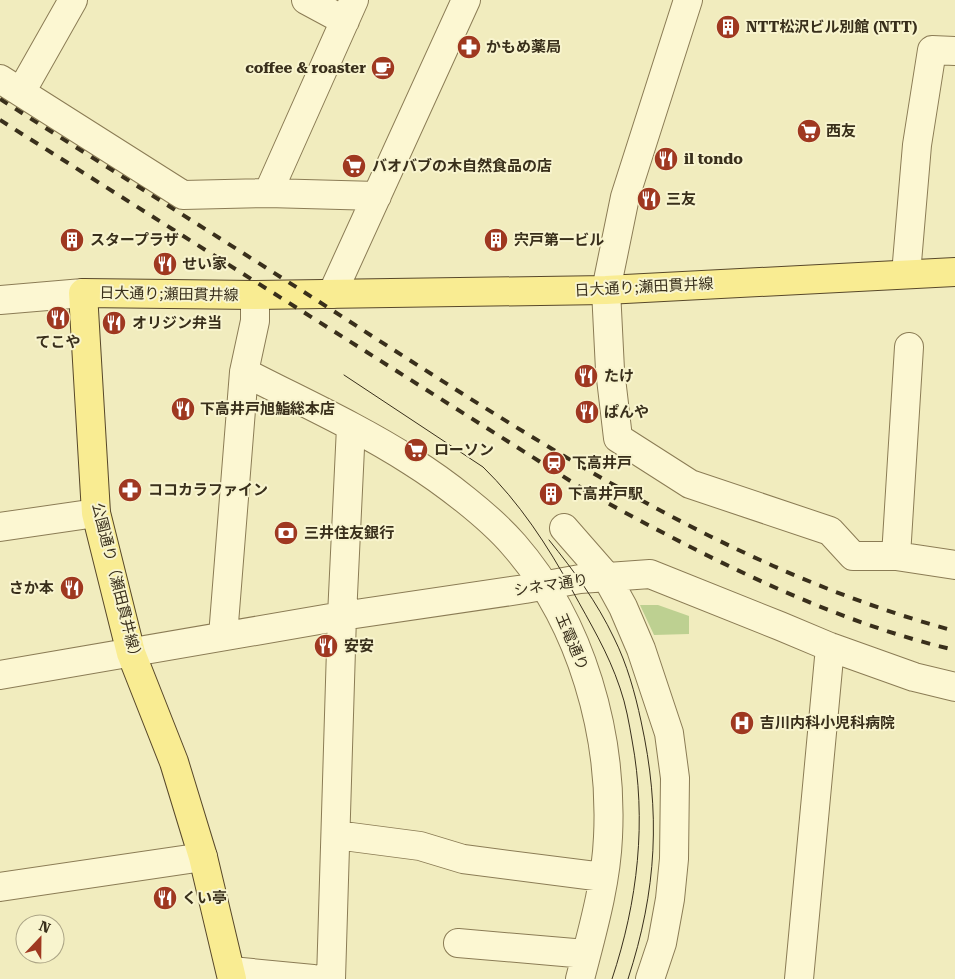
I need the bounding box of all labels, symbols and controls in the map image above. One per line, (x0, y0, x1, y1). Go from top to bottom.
building icon: NTT松沢ビル別館 (NTT) (715, 14, 741, 40)
place label: NTT松沢ビル別館 (NTT) (746, 18, 917, 36)
pharmacy icon: かもめ薬局 (456, 34, 482, 60)
place label: かもめ薬局 (486, 38, 561, 56)
cafe icon: coffee & roaster (370, 55, 396, 81)
place label: coffee & roaster (245, 59, 366, 77)
supermarket icon: 西友 (796, 118, 822, 144)
place label: 西友 (826, 122, 856, 140)
restaurant icon: il tondo (653, 146, 679, 172)
place label: il tondo (684, 150, 743, 168)
supermarket icon: バオバブの木自然食品の店 (341, 153, 367, 179)
place label: バオバブの木自然食品の店 (372, 157, 552, 175)
restaurant icon: 三友 (636, 186, 662, 212)
place label: 三友 (666, 190, 696, 208)
building icon: スタープラザ (59, 227, 85, 253)
building icon: 宍戸第一ビル (483, 227, 509, 253)
place label: スタープラザ (90, 231, 179, 249)
place label: 宍戸第一ビル (514, 231, 604, 249)
restaurant icon: せい家 (152, 251, 178, 277)
place label: せい家 (182, 255, 227, 273)
street label: 日大通り;瀬田貫井線 (574, 274, 714, 300)
street label: 日大通り;瀬田貫井線 (99, 284, 239, 304)
restaurant icon: てこや (45, 305, 71, 331)
restaurant icon: オリジン弁当 (101, 310, 127, 336)
place label: オリジン弁当 (132, 314, 222, 332)
place label: てこや (35, 333, 81, 351)
restaurant icon: たけ (573, 363, 599, 389)
place label: たけ (604, 367, 634, 385)
restaurant icon: 下高井戸旭鮨総本店 (170, 396, 196, 422)
restaurant icon: ぱんや (574, 399, 600, 425)
place label: 下高井戸旭鮨総本店 (200, 400, 335, 418)
place label: ぱんや (604, 403, 649, 421)
supermarket icon: ローソン (403, 437, 429, 463)
place label: ローソン (434, 441, 494, 459)
station icon: 下高井戸 (541, 450, 567, 476)
place label: 下高井戸 (572, 454, 632, 472)
pharmacy icon: ココカラファイン (117, 477, 143, 503)
place label: ココカラファイン (148, 481, 268, 499)
building icon: 下高井戸駅 (538, 481, 564, 507)
place label: 下高井戸駅 (568, 485, 643, 503)
street label: 公園通り（瀬田貫井線） (88, 501, 146, 665)
bank icon: 三井住友銀行 (273, 520, 299, 546)
place label: 三井住友銀行 (304, 524, 394, 542)
street label: シネマ通り (513, 570, 589, 600)
restaurant icon: さか本 (59, 575, 85, 601)
place label: さか本 (9, 579, 54, 597)
street label: 玉電通り (552, 611, 592, 673)
restaurant icon: 安安 (313, 633, 339, 659)
place label: 安安 (344, 637, 374, 655)
hospital icon: 吉川内科小児科病院 (729, 710, 755, 736)
place label: 吉川内科小児科病院 (760, 714, 895, 732)
restaurant icon: くい亭 (152, 885, 178, 911)
place label: くい亭 (182, 889, 227, 907)
north arrow (15, 914, 65, 964)
text: N (37, 918, 53, 936)

